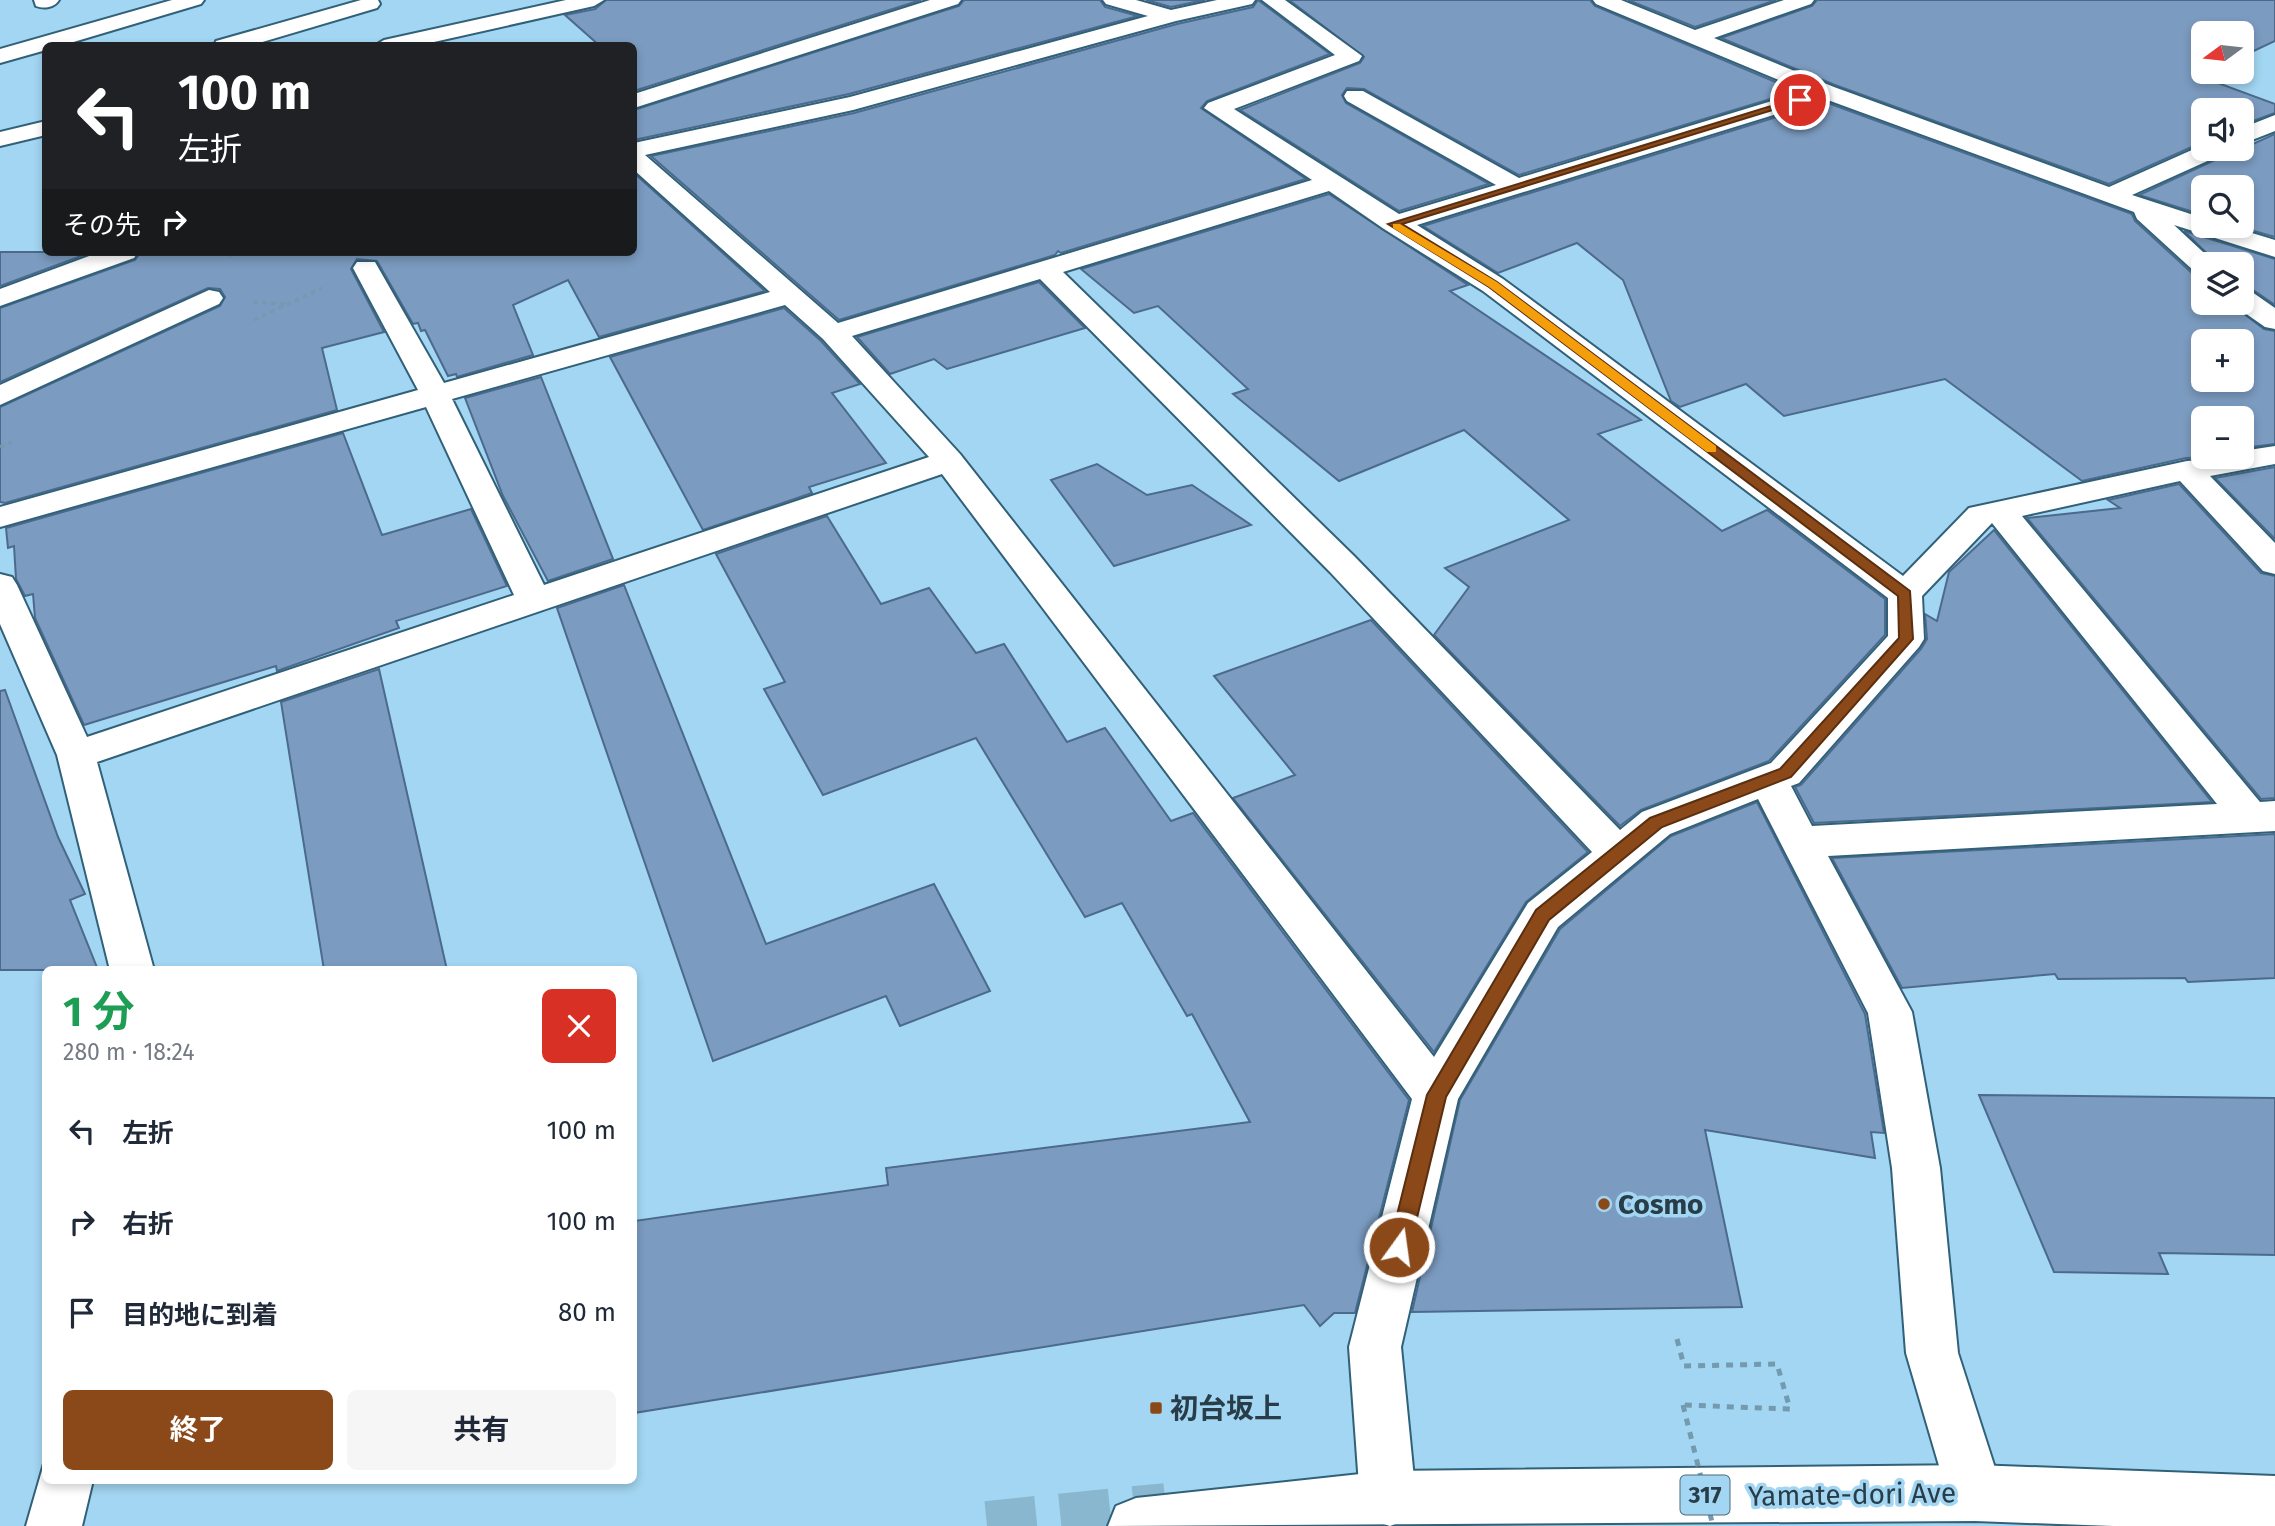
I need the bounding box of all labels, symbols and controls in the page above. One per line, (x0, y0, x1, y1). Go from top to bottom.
north arrow (2191, 21, 2254, 84)
map controls (2191, 21, 2254, 469)
text: 100 m (178, 63, 311, 122)
icon: left (63, 70, 154, 161)
pin (1770, 70, 1830, 130)
icon: arrive (1781, 81, 1819, 119)
button: sound (2191, 98, 2254, 161)
text: 左折 (178, 130, 242, 168)
button: search (2191, 175, 2254, 238)
icon: right (155, 203, 193, 241)
text: その先 (63, 210, 141, 241)
button: layers (2191, 252, 2254, 315)
button: + (2191, 329, 2254, 392)
button: − (2191, 406, 2254, 469)
text: 1 分 (63, 987, 134, 1037)
button: close (542, 989, 616, 1063)
text: 280 m · 18:24 (63, 1038, 195, 1066)
icon: left (63, 1112, 101, 1150)
text: 100 m (547, 1115, 616, 1146)
text: 左折 (122, 1118, 174, 1149)
place label: Cosmo (1618, 1188, 1703, 1221)
marker: Cosmo (1596, 1196, 1612, 1212)
icon: right (63, 1203, 101, 1241)
text: 100 m (547, 1206, 616, 1237)
text: 右折 (122, 1209, 174, 1240)
position arrow (1362, 1210, 1436, 1284)
icon: arrive (63, 1294, 101, 1332)
text: 80 m (558, 1297, 616, 1328)
text: 目的地に到着 (122, 1300, 278, 1331)
button: 終了 (63, 1390, 333, 1470)
button: 共有 (347, 1390, 616, 1470)
place label: 初台坂上 (1170, 1392, 1282, 1425)
marker: 初台坂上 (1148, 1400, 1164, 1416)
road number: 317 (1680, 1476, 1730, 1514)
street label: Yamate-dori Ave (1748, 1476, 1956, 1513)

